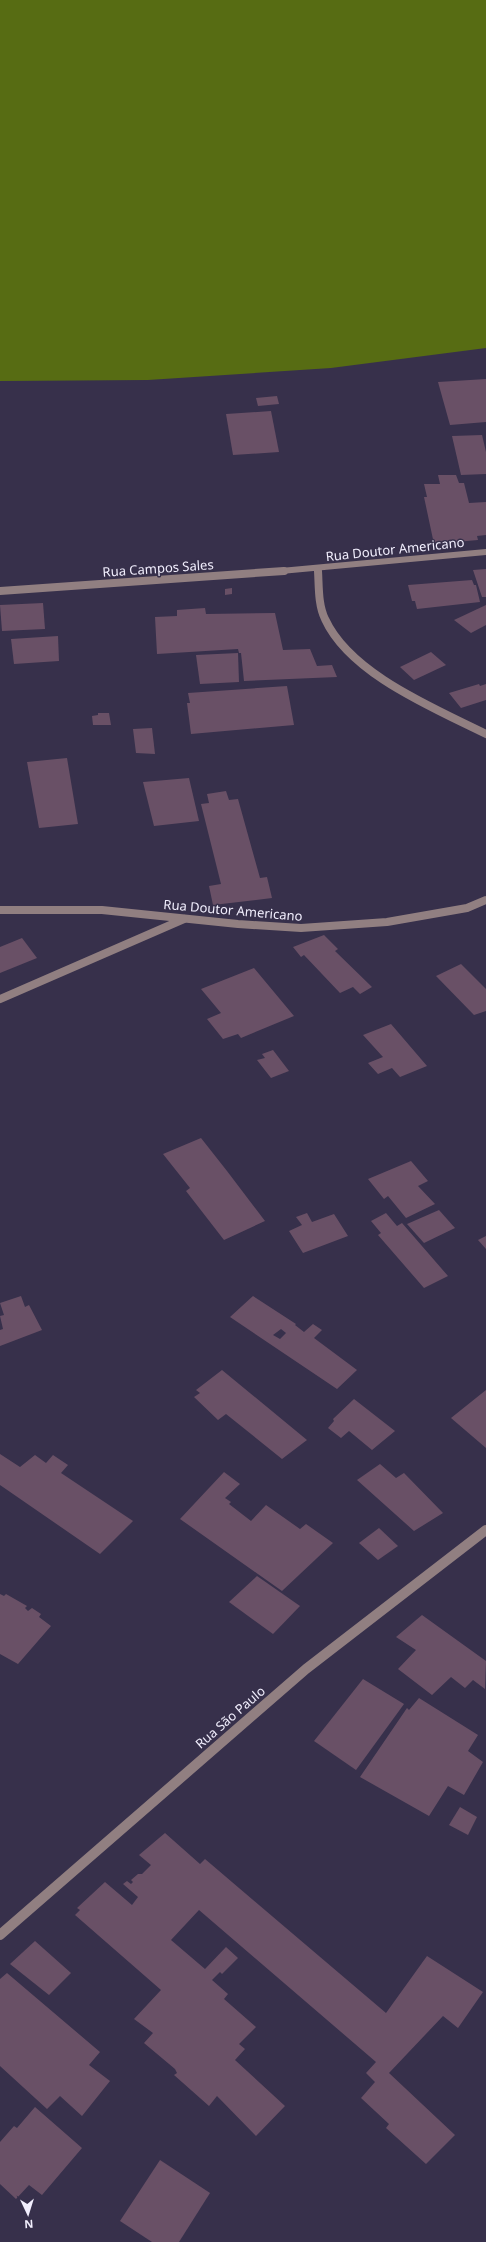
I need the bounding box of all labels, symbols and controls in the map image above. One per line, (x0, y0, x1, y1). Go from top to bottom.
street label: Rua Doutor Americano (325, 533, 465, 565)
street label: Rua Campos Sales (102, 555, 214, 581)
street label: Rua Doutor Americano (163, 895, 303, 925)
street label: Rua São Paulo (191, 1682, 269, 1752)
north arrow (8, 2194, 48, 2234)
text: N (24, 2217, 34, 2232)

